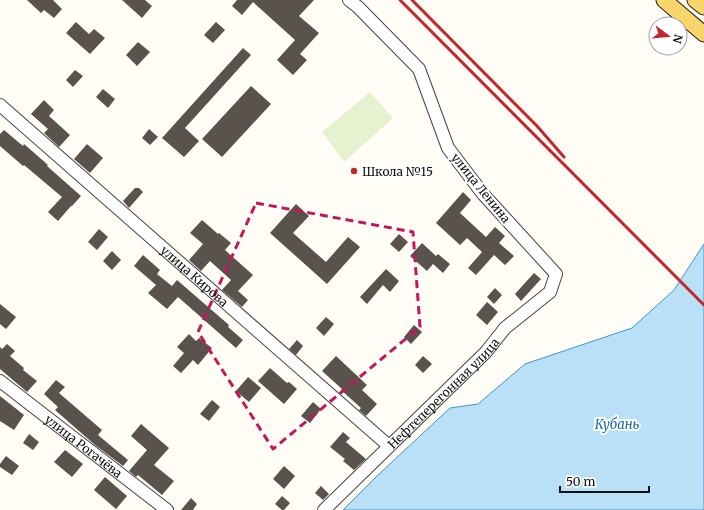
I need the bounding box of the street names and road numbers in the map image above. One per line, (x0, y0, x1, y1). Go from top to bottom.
street label: улица Ленина (448, 150, 514, 226)
street label: улица Кирова (158, 242, 232, 310)
street label: Нефтеперегонная улица (384, 334, 502, 451)
street label: улица Рогачёва (42, 411, 126, 481)

